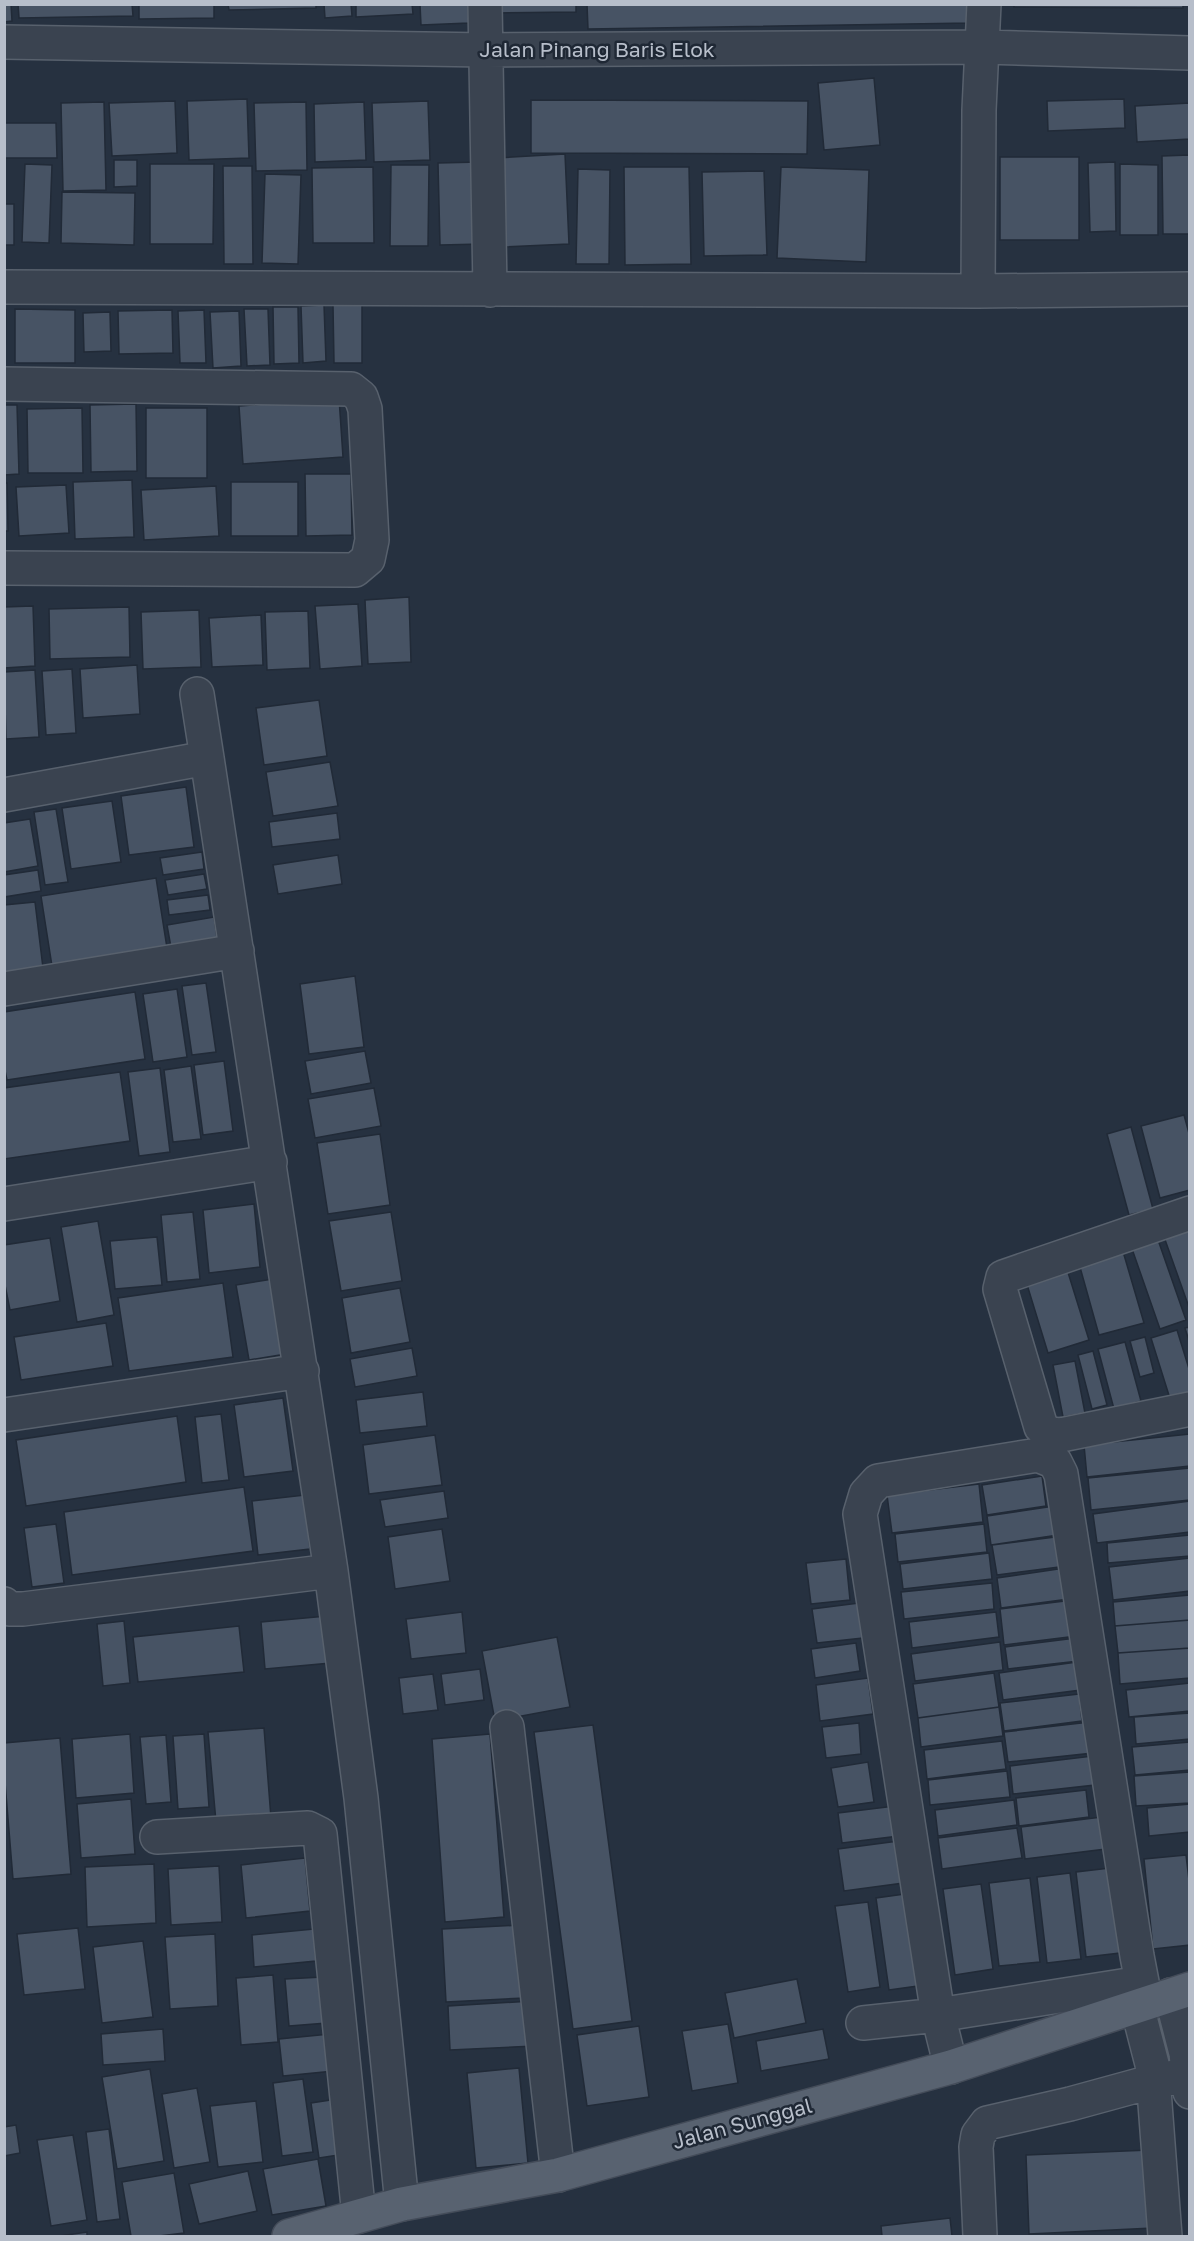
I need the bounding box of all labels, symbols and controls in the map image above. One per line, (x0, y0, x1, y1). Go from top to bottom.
street label: Jalan Pinang Baris Elok (479, 36, 715, 62)
street label: Jalan Sunggal (669, 2092, 815, 2154)

